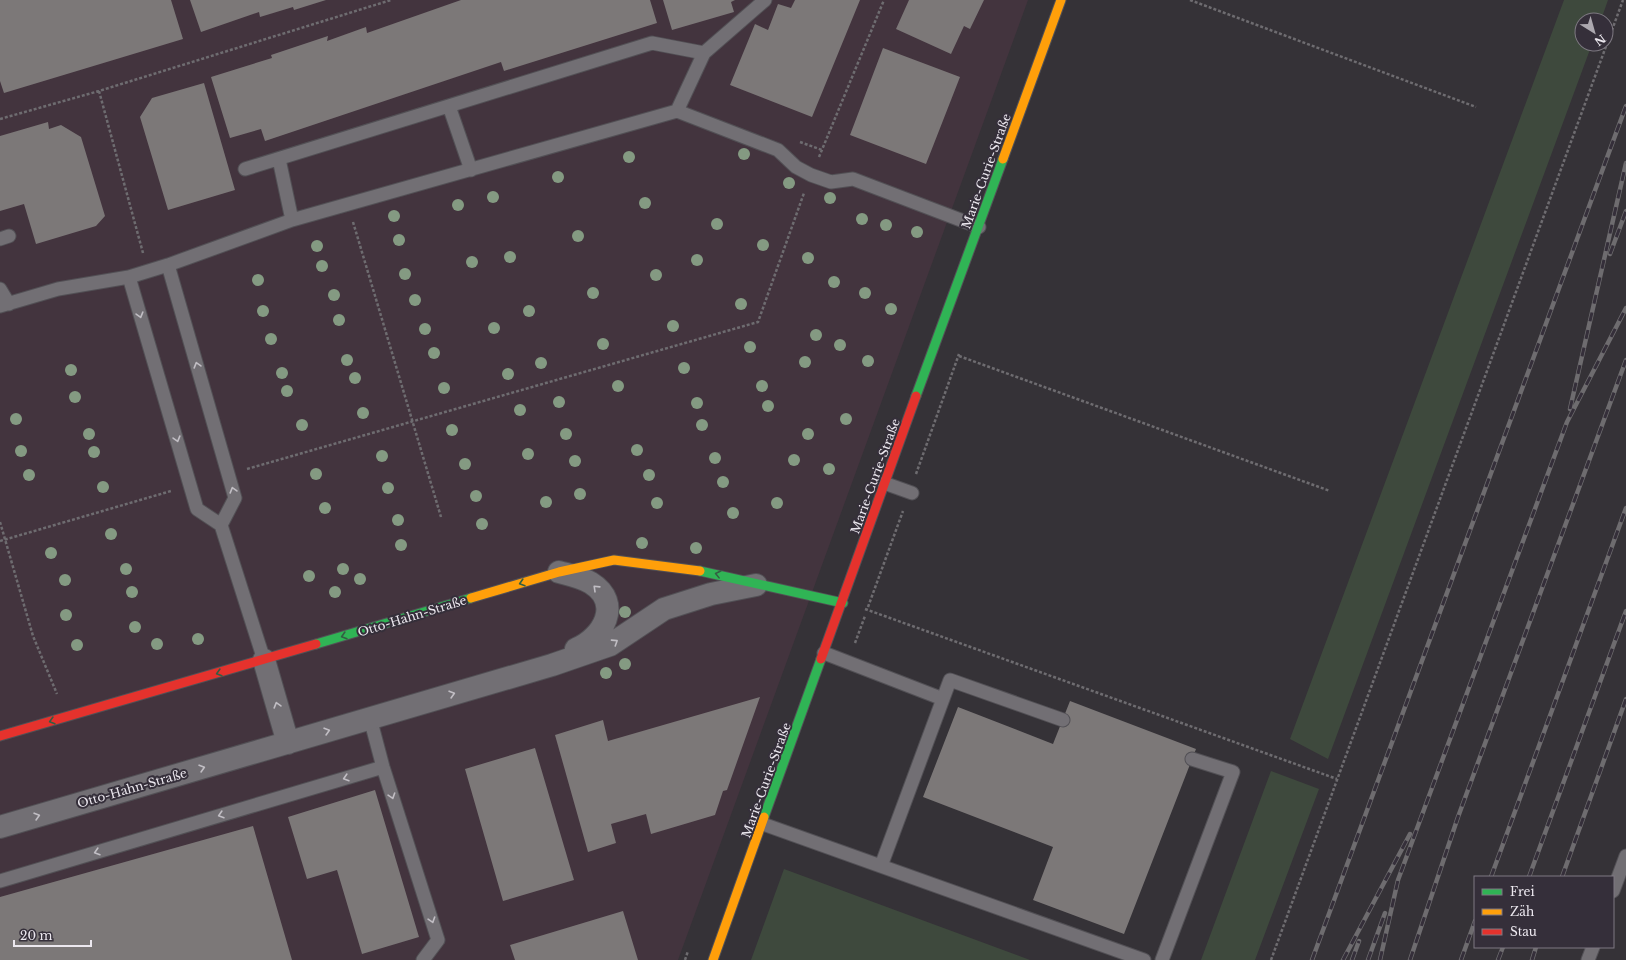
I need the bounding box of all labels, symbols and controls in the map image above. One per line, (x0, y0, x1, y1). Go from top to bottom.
north arrow (1574, 12, 1614, 52)
text: N (1591, 31, 1608, 49)
street label: Marie-Curie-Straße (958, 111, 1014, 231)
one-way arrow (135, 311, 144, 318)
one-way arrow (193, 362, 202, 369)
street label: Marie-Curie-Straße (847, 416, 903, 536)
one-way arrow (172, 436, 181, 443)
one-way arrow (229, 487, 238, 494)
one-way arrow (715, 570, 722, 579)
one-way arrow (519, 578, 526, 587)
one-way arrow (593, 585, 601, 592)
street label: Otto-Hahn-Straße (356, 592, 468, 640)
one-way arrow (340, 631, 347, 640)
one-way arrow (611, 639, 618, 647)
one-way arrow (216, 668, 223, 677)
one-way arrow (448, 690, 455, 699)
one-way arrow (273, 702, 282, 709)
one-way arrow (49, 716, 56, 725)
street label: Marie-Curie-Straße (738, 720, 794, 840)
one-way arrow (323, 727, 330, 736)
one-way arrow (199, 764, 206, 773)
street label: Otto-Hahn-Straße (76, 765, 189, 811)
one-way arrow (343, 773, 350, 782)
one-way arrow (388, 792, 396, 799)
one-way arrow (218, 810, 225, 819)
one-way arrow (34, 812, 41, 821)
one-way arrow (93, 847, 100, 856)
legend (1474, 876, 1614, 948)
text: Frei (1510, 884, 1535, 899)
text: Zäh (1510, 904, 1534, 919)
one-way arrow (427, 916, 436, 923)
scale bar (14, 922, 91, 948)
text: Stau (1510, 924, 1537, 939)
text: 20 m (20, 928, 52, 943)

